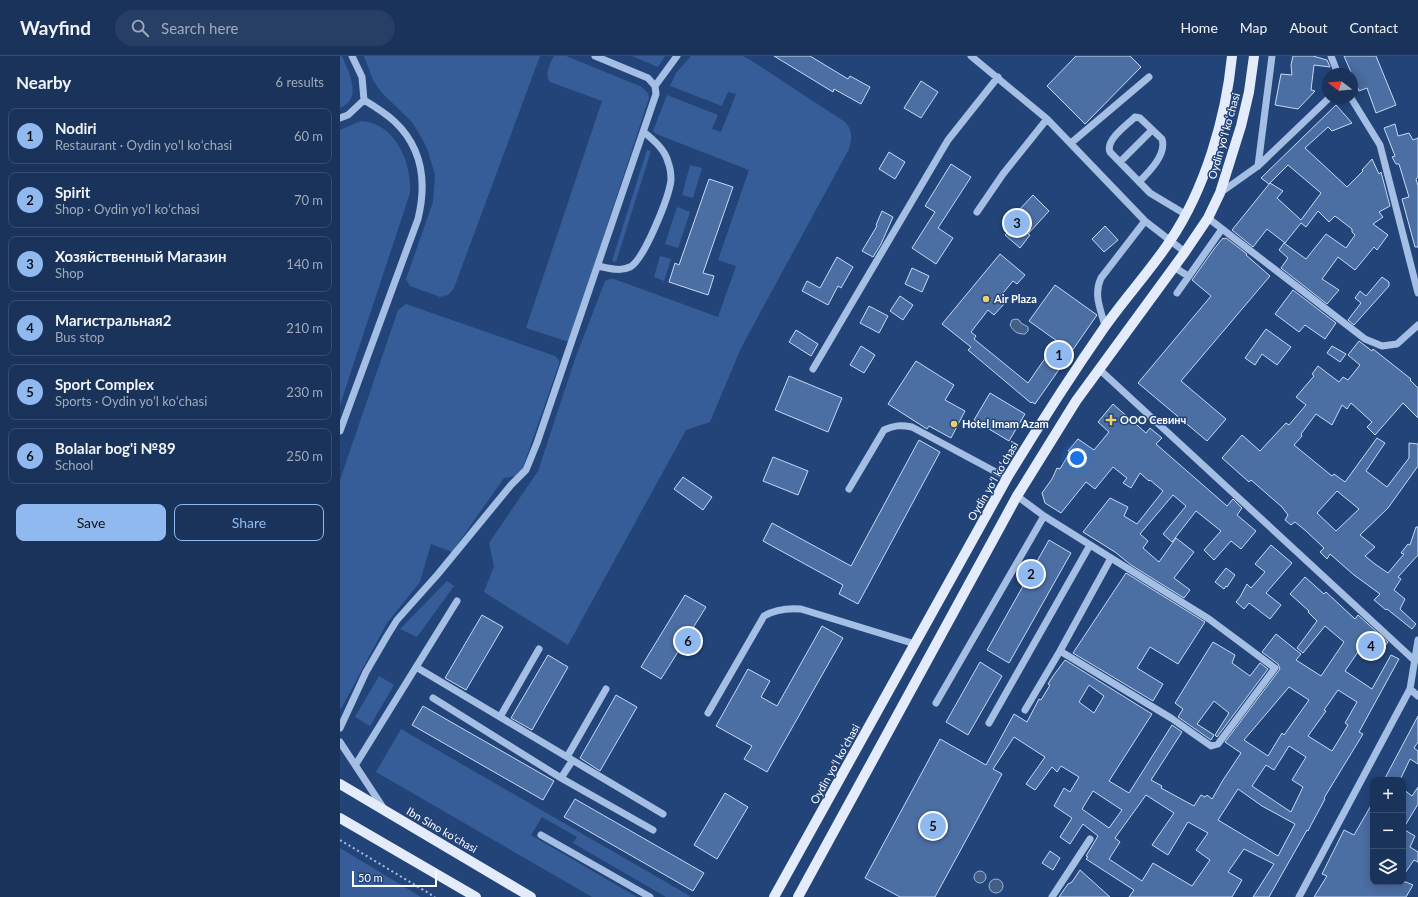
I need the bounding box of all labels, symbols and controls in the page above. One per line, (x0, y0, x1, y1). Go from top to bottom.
search box (115, 10, 395, 46)
text: Wayfind (20, 16, 91, 39)
icon: search (129, 17, 151, 39)
text: Search here (161, 19, 238, 37)
text: Home (1180, 19, 1218, 36)
text: Map (1240, 19, 1267, 36)
text: About (1289, 19, 1327, 36)
text: Contact (1349, 19, 1398, 36)
north arrow (1322, 68, 1358, 104)
text: Nearby (16, 72, 71, 93)
text: 6 results (276, 74, 324, 90)
street label: Oydin yoʻl koʻchasi (1205, 91, 1242, 181)
text: Nodiri (55, 119, 97, 137)
text: 1 (26, 128, 34, 144)
text: 60 m (294, 128, 323, 144)
text: Restaurant · Oydin yoʻl koʻchasi (55, 137, 232, 153)
text: Spirit (55, 183, 90, 201)
text: 2 (26, 192, 34, 208)
text: 70 m (294, 192, 323, 208)
text: Shop · Oydin yoʻl koʻchasi (55, 201, 200, 217)
pin: 3 (1004, 208, 1030, 238)
text: Хозяйственный Магазин (55, 247, 227, 265)
text: 3 (26, 256, 34, 272)
text: 140 m (286, 256, 323, 272)
text: Shop (55, 265, 84, 281)
place label: Air Plaza (993, 292, 1037, 305)
marker: Air Plaza (981, 294, 991, 304)
text: Магистральная2 (55, 311, 171, 329)
text: 4 (26, 320, 34, 336)
text: 210 m (286, 320, 323, 336)
text: Bus stop (55, 329, 104, 345)
pin: 1 (1046, 340, 1072, 370)
text: Sport Complex (55, 375, 154, 393)
text: 5 (26, 384, 34, 400)
text: 230 m (286, 384, 323, 400)
text: Sports · Oydin yoʻl koʻchasi (55, 393, 207, 409)
place label: ООО Севинч (1120, 413, 1187, 426)
marker: ООО Севинч (1105, 414, 1117, 426)
place label: Hotel Imam Azam (962, 417, 1049, 430)
marker: Hotel Imam Azam (949, 419, 959, 429)
street label: Oydin yoʻl koʻchasi (965, 438, 1021, 523)
text: Bolalar bog'i №89 (55, 439, 176, 457)
text: 6 (26, 448, 34, 464)
text: 250 m (286, 448, 323, 464)
your location (1067, 448, 1087, 468)
text: School (55, 457, 93, 473)
button: Save (16, 504, 166, 541)
button: Share (174, 504, 324, 541)
pin: 2 (1018, 559, 1044, 589)
pin: 6 (675, 626, 701, 656)
pin: 4 (1358, 631, 1384, 661)
street label: Oydin yoʻl koʻchasi (807, 721, 862, 806)
map controls (1370, 777, 1406, 885)
button: + (1370, 777, 1406, 813)
street label: Ibn Sino ko'chasi (405, 804, 480, 855)
pin: 5 (920, 811, 946, 841)
button: − (1370, 813, 1406, 849)
button: layers (1370, 849, 1406, 885)
scale bar (352, 869, 437, 888)
text: 50 m (358, 871, 383, 884)

